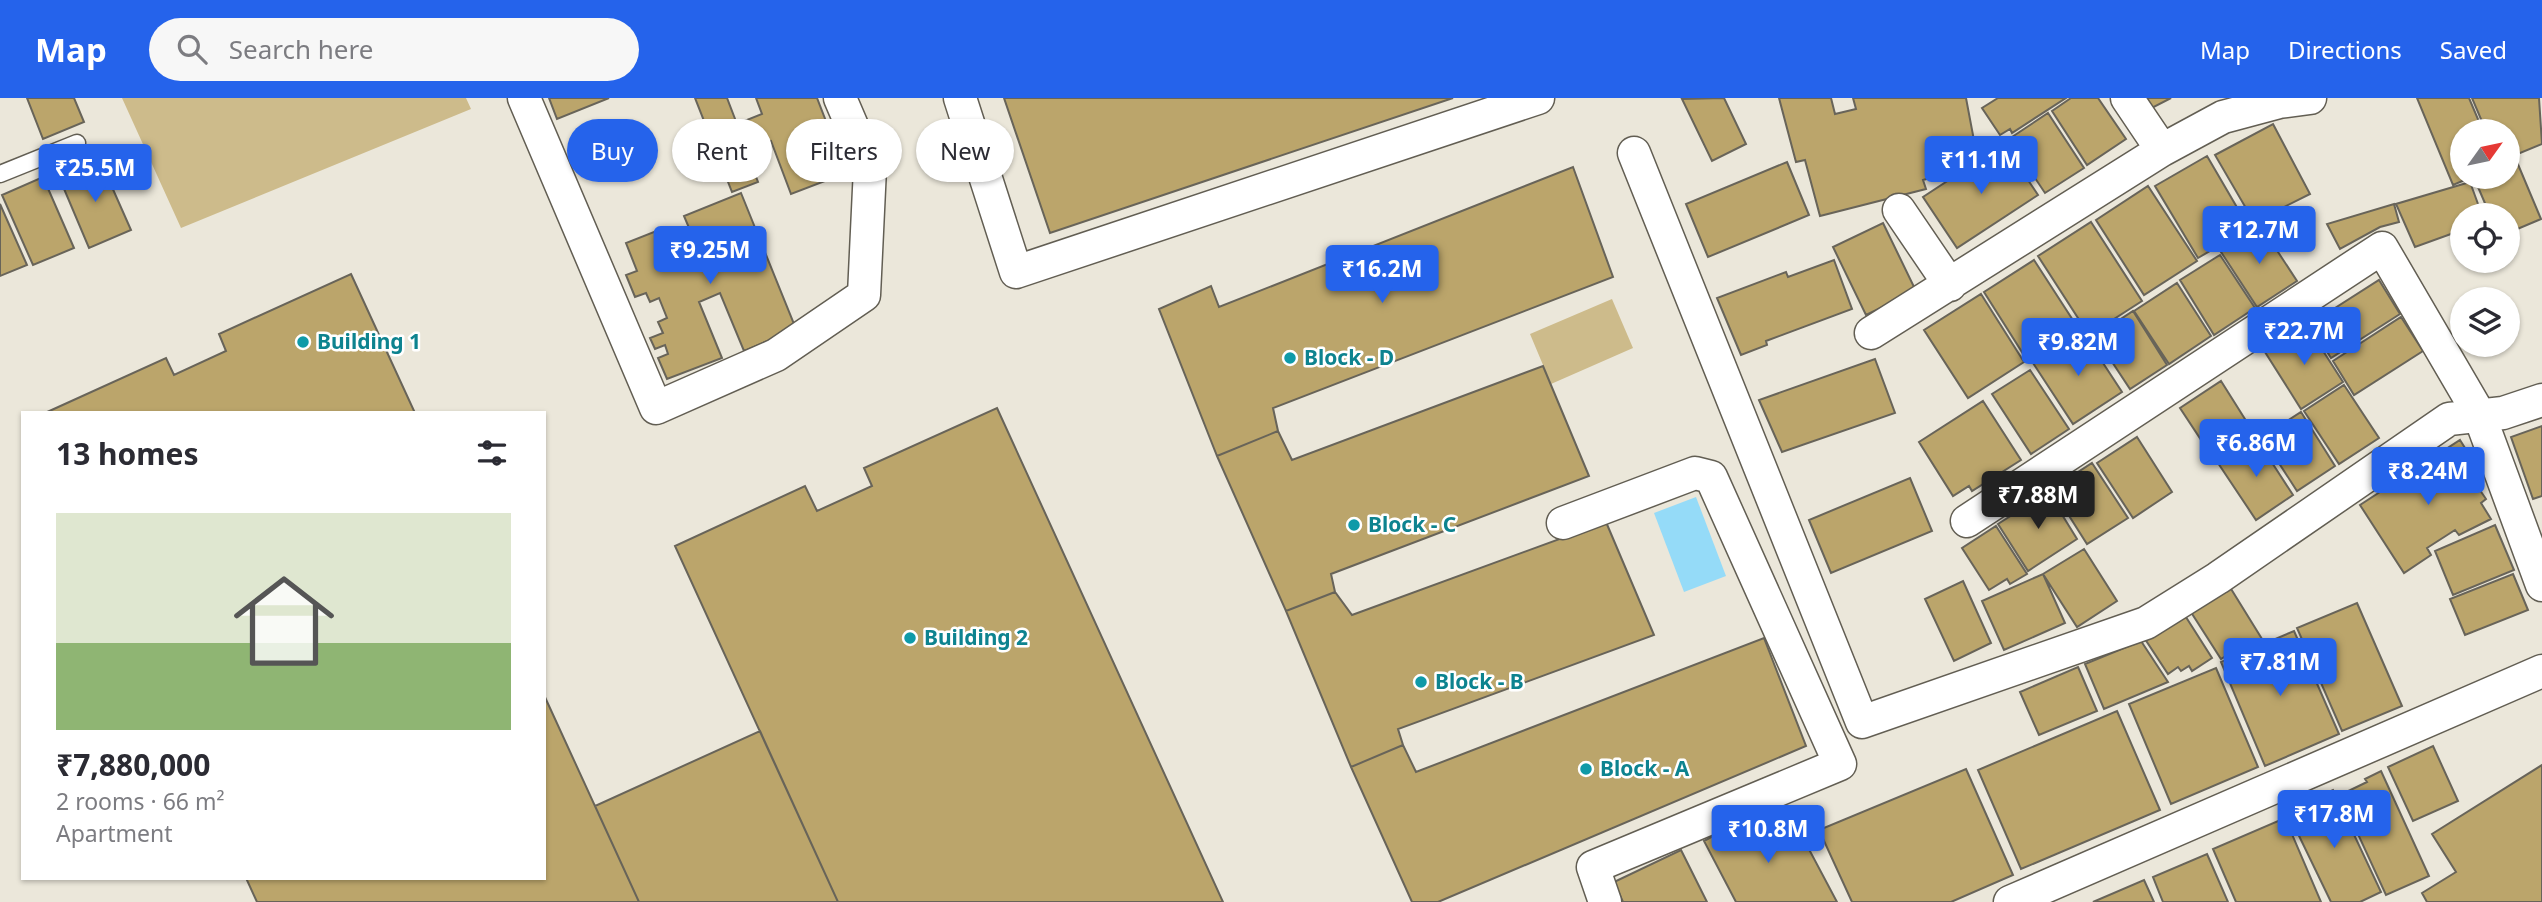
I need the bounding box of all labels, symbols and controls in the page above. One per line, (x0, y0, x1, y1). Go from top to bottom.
search box (149, 18, 639, 81)
text: Map (35, 27, 107, 72)
icon: search (173, 30, 211, 68)
text: Search here (229, 31, 373, 67)
text: Map (2200, 33, 2250, 66)
text: Directions (2288, 33, 2402, 66)
text: Saved (2440, 33, 2507, 66)
chip: Buy (567, 119, 658, 182)
chip: Rent (672, 119, 772, 182)
chip: Filters (786, 119, 902, 182)
chip: New (916, 119, 1014, 182)
north arrow (2450, 119, 2520, 189)
map controls (2450, 119, 2520, 357)
pin: ₹11.1M (1924, 136, 2038, 196)
text: ₹11.1M (1941, 143, 2021, 175)
pin: ₹25.5M (38, 144, 152, 204)
text: ₹25.5M (55, 151, 135, 183)
button: locate (2450, 203, 2520, 273)
pin: ₹12.7M (2202, 206, 2316, 266)
text: ₹12.7M (2219, 213, 2299, 245)
pin: ₹9.25M (653, 226, 767, 286)
text: ₹9.25M (670, 233, 750, 265)
pin: ₹16.2M (1325, 246, 1439, 305)
text: ₹16.2M (1342, 252, 1422, 284)
button: layers (2450, 287, 2520, 357)
pin: ₹22.7M (2247, 308, 2361, 367)
text: ₹22.7M (2264, 314, 2344, 346)
pin: ₹9.82M (2021, 318, 2135, 378)
text: ₹9.82M (2038, 325, 2118, 357)
place label: Building 1 (317, 327, 421, 355)
marker: Building 1 (295, 334, 311, 350)
place label: Block - D (1304, 343, 1394, 371)
marker: Block - D (1282, 350, 1298, 366)
pin: ₹6.86M (2199, 420, 2313, 479)
text: ₹6.86M (2216, 426, 2296, 458)
text: 13 homes (56, 433, 199, 474)
icon: filters (473, 434, 511, 472)
pin: ₹8.24M (2371, 448, 2485, 507)
text: ₹8.24M (2388, 454, 2468, 486)
pin: ₹7.88M (1981, 472, 2095, 531)
text: ₹7.88M (1998, 478, 2078, 510)
place label: Block - C (1368, 510, 1456, 538)
marker: Block - C (1346, 517, 1362, 533)
icon: home (221, 558, 347, 684)
place label: Building 2 (924, 623, 1028, 651)
marker: Building 2 (902, 630, 918, 646)
pin: ₹7.81M (2223, 638, 2337, 698)
text: ₹7.81M (2240, 645, 2320, 677)
place label: Block - B (1435, 667, 1524, 695)
marker: Block - B (1413, 674, 1429, 690)
text: ₹7,880,000 (56, 744, 210, 785)
place label: Block - A (1600, 754, 1690, 782)
marker: Block - A (1578, 761, 1594, 777)
text: 2 rooms · 66 m² (56, 785, 225, 817)
pin: ₹17.8M (2277, 790, 2391, 850)
text: ₹17.8M (2294, 797, 2374, 829)
pin: ₹10.8M (1711, 806, 1825, 865)
text: ₹10.8M (1728, 812, 1808, 844)
text: Apartment (56, 817, 173, 849)

